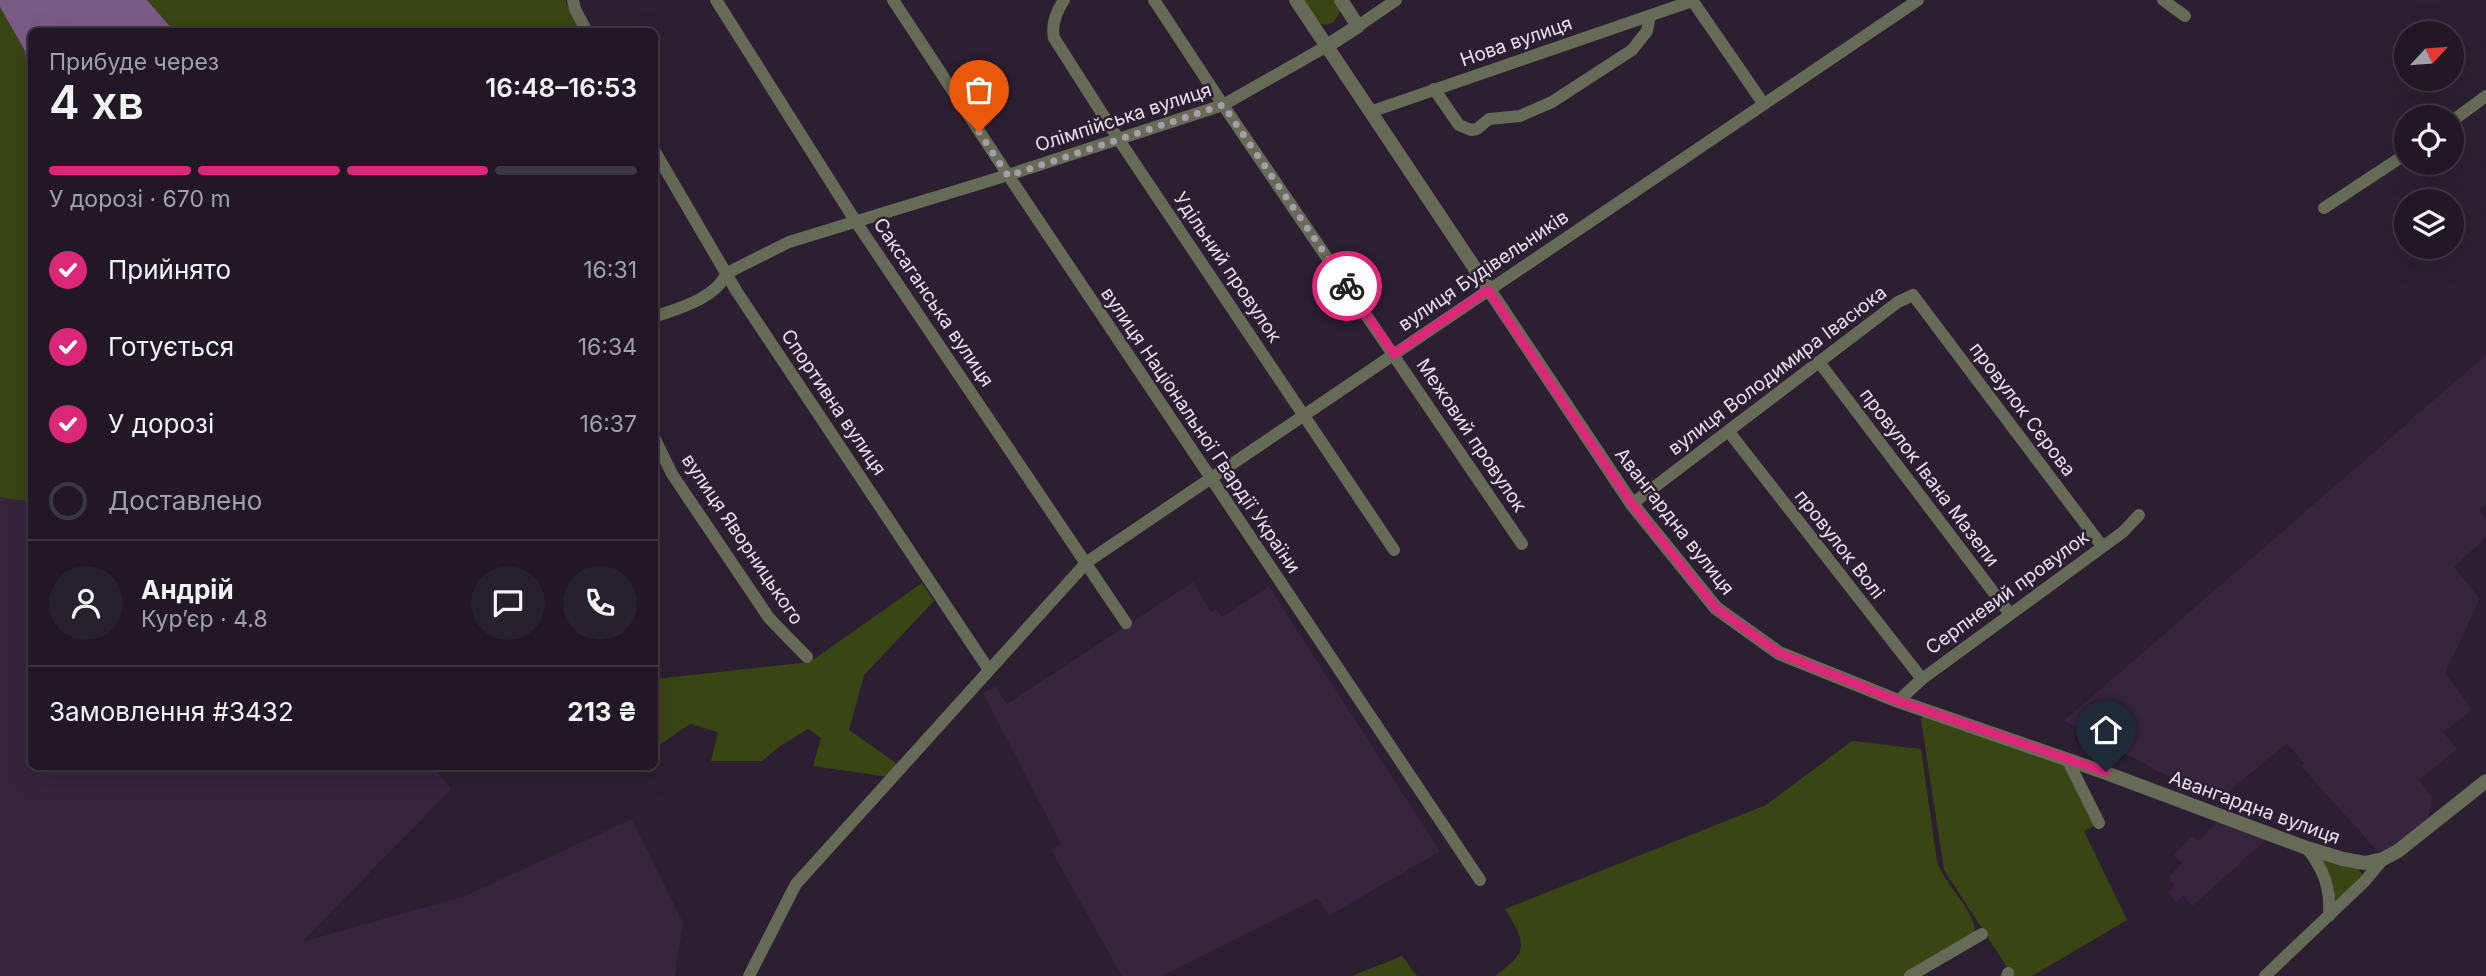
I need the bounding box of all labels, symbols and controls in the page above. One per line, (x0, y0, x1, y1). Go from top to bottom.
street label: Нова вулиця (1457, 12, 1575, 71)
north arrow (2394, 21, 2464, 91)
map controls (2394, 21, 2464, 259)
text: Прибуде через (49, 48, 219, 76)
pin (949, 60, 1009, 132)
icon: bag (960, 71, 998, 109)
text: 16:48–16:53 (485, 72, 637, 103)
text: 4 хв (49, 74, 144, 130)
street label: Олімпійська вулиця (1032, 78, 1214, 157)
button: locate (2394, 105, 2464, 175)
text: У дорозі · 670 m (49, 185, 231, 213)
street label: Удільний провулок (1169, 188, 1287, 347)
button: layers (2394, 189, 2464, 259)
street label: вулиця Будівельників (1394, 205, 1573, 336)
street label: Саксаганська вулиця (868, 213, 999, 391)
icon: check (49, 251, 87, 289)
courier (1312, 251, 1382, 321)
text: Прийнято (108, 254, 231, 285)
text: 16:31 (583, 256, 637, 284)
icon: bike (1328, 267, 1366, 305)
street label: вулиця Володимира Івасюка (1664, 281, 1891, 460)
street label: вулиця Національної Гвардії України (1096, 283, 1305, 578)
street label: Спортивна вулиця (776, 325, 891, 480)
icon: check (49, 328, 87, 366)
text: Готується (108, 331, 234, 362)
text: 16:34 (578, 333, 637, 361)
street label: провулок Сєрова (1965, 338, 2080, 481)
street label: Межовий провулок (1412, 354, 1532, 517)
street label: провулок Івана Мазепи (1855, 384, 2004, 571)
icon: check (49, 405, 87, 443)
text: У дорозі (108, 408, 214, 439)
text: 16:37 (580, 410, 637, 438)
street label: Авангардна вулиця (1610, 443, 1739, 599)
street label: вулиця Яворницького (677, 450, 808, 629)
text: Доставлено (108, 485, 262, 516)
street label: провулок Волі (1790, 485, 1889, 603)
street label: Серпневий провулок (1921, 525, 2094, 659)
button: person (49, 566, 123, 640)
button: chat (471, 566, 545, 640)
button: phone (563, 566, 637, 640)
text: Андрій (141, 574, 234, 605)
text: Кур’єр · 4.8 (141, 605, 268, 633)
text: Замовлення #3432 (49, 696, 294, 727)
text: 213 ₴ (567, 696, 637, 727)
pin (2076, 700, 2136, 772)
icon: home (2087, 711, 2125, 749)
street label: Авангардна вулиця (2166, 766, 2343, 849)

